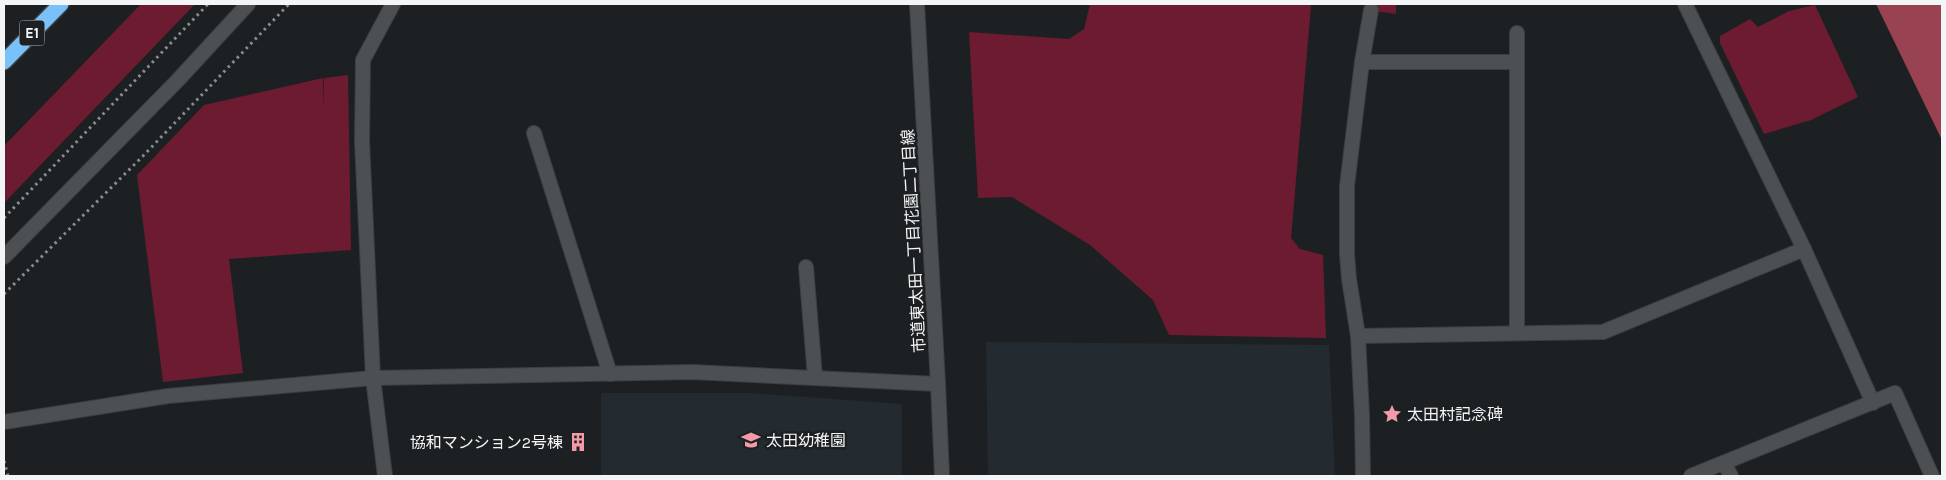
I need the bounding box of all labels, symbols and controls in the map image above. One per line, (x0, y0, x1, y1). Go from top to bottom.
road number: E1 (20, 20, 44, 46)
street label: 市道東太田一丁目花園二丁目線 (898, 129, 929, 353)
place icon: 太田村記念碑 (1381, 403, 1403, 425)
place label: 太田村記念碑 (1407, 405, 1503, 424)
school or university icon: 太田幼稚園 (740, 429, 762, 451)
building icon: 協和マンション2号棟 (567, 431, 589, 453)
place label: 太田幼稚園 (766, 431, 846, 450)
place label: 協和マンション2号棟 (410, 433, 563, 452)

